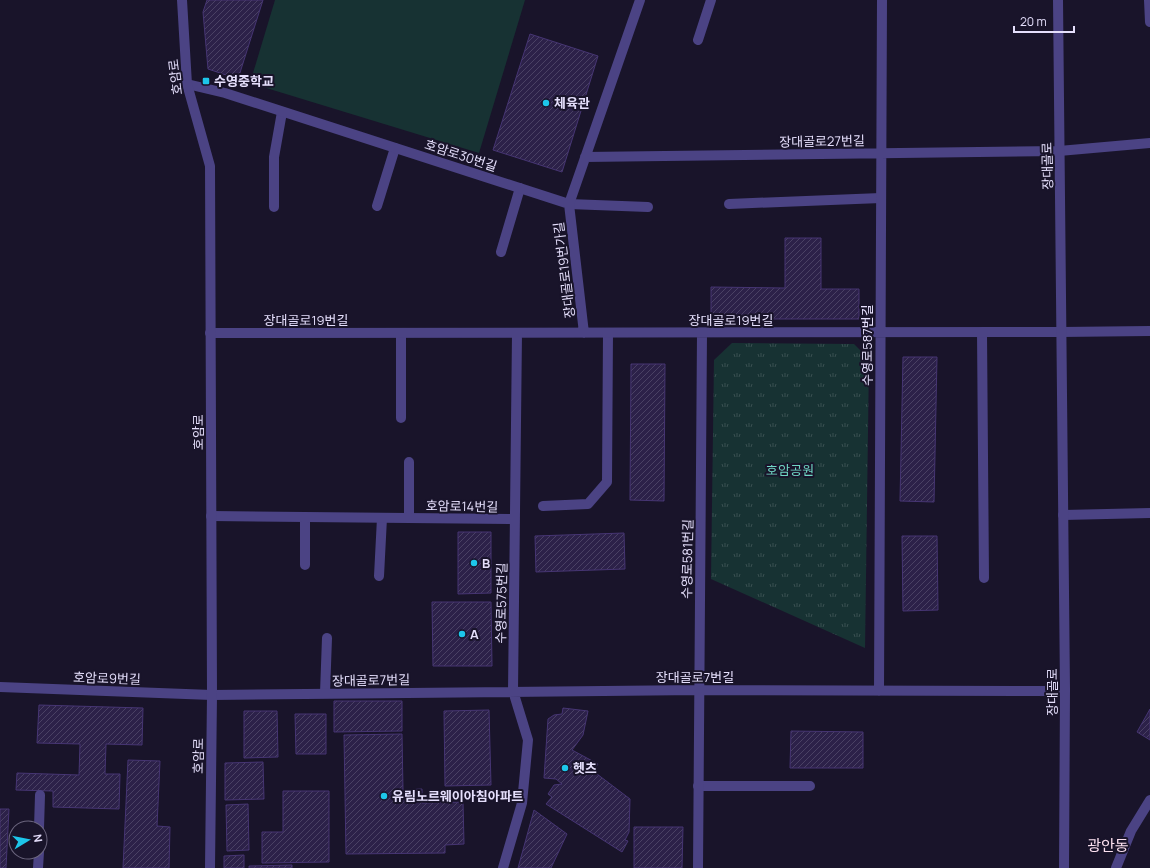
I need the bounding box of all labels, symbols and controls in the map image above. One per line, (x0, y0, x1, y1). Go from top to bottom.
scale bar (1014, 8, 1074, 34)
text: 20 m (1020, 13, 1047, 30)
street label: 호암로 (164, 58, 186, 96)
place label: 수영중학교 (214, 72, 274, 90)
marker: 수영중학교 (201, 76, 211, 86)
place label: 체육관 (554, 94, 590, 112)
marker: 체육관 (541, 98, 551, 108)
street label: 장대골로27번길 (779, 131, 865, 151)
street label: 호암로30번길 (423, 135, 499, 175)
street label: 장대골로 (1038, 142, 1056, 190)
street label: 장대골로19번가길 (549, 221, 579, 319)
street label: 수영로587번길 (858, 304, 876, 386)
street label: 장대골로19번길 (264, 311, 348, 329)
street label: 장대골로19번길 (689, 311, 773, 329)
street label: 호암로 (189, 414, 207, 450)
park label: 호암공원 (766, 461, 814, 479)
street label: 호암로14번길 (426, 496, 498, 516)
street label: 수영로581번길 (677, 519, 697, 599)
place label: B (482, 554, 490, 572)
marker: B (469, 558, 479, 568)
street label: 수영로575번길 (491, 562, 511, 644)
place label: A (470, 625, 479, 643)
marker: A (457, 629, 467, 639)
street label: 호암로9번길 (73, 668, 141, 688)
street label: 장대골로7번길 (656, 668, 734, 686)
street label: 장대골로 (1043, 668, 1061, 716)
street label: 장대골로7번길 (332, 670, 410, 690)
street label: 호암로 (189, 738, 207, 774)
place label: 헷츠 (573, 759, 597, 777)
marker: 헷츠 (560, 763, 570, 773)
place label: 유림노르웨이아침아파트 (392, 787, 524, 805)
marker: 유림노르웨이아침아파트 (379, 791, 389, 801)
north arrow (8, 820, 48, 860)
text: N (30, 833, 46, 843)
district label: 광안동 (1087, 835, 1129, 856)

